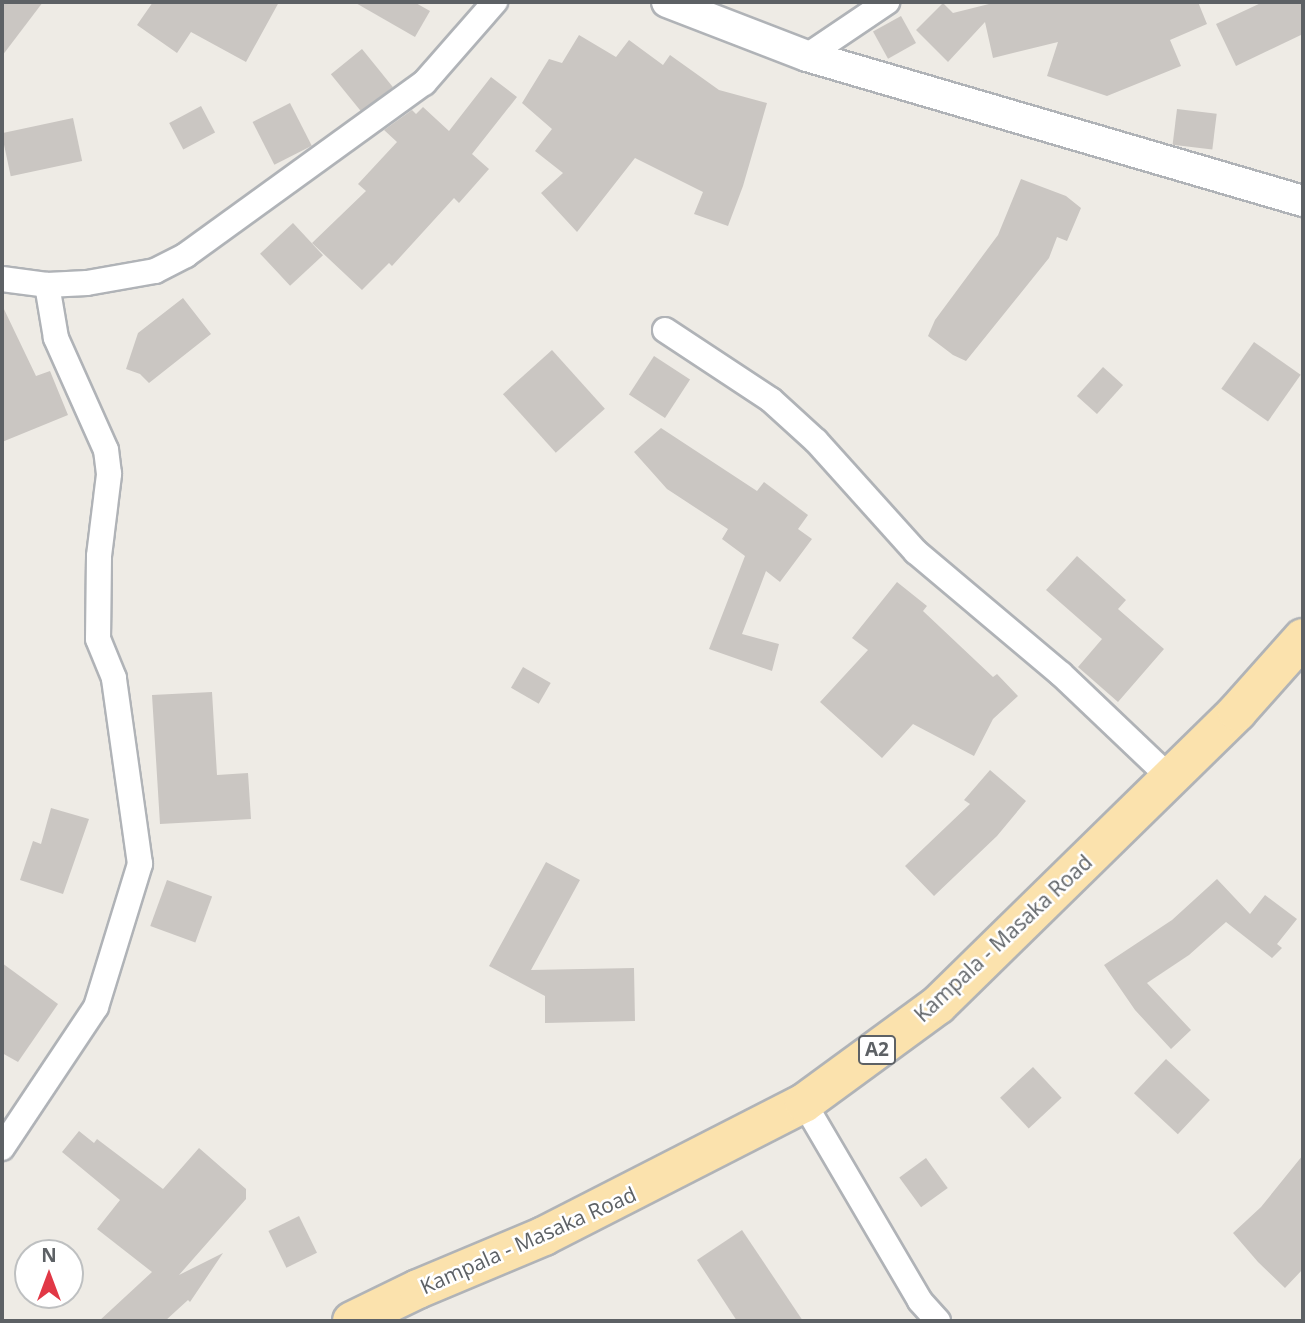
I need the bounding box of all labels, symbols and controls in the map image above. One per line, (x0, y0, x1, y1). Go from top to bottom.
street label: Kampala - Masaka Road (909, 849, 1097, 1027)
road number: A2 (858, 1034, 896, 1066)
street label: Kampala - Masaka Road (416, 1181, 640, 1299)
north arrow (14, 1239, 84, 1309)
text: N (41, 1242, 57, 1268)

